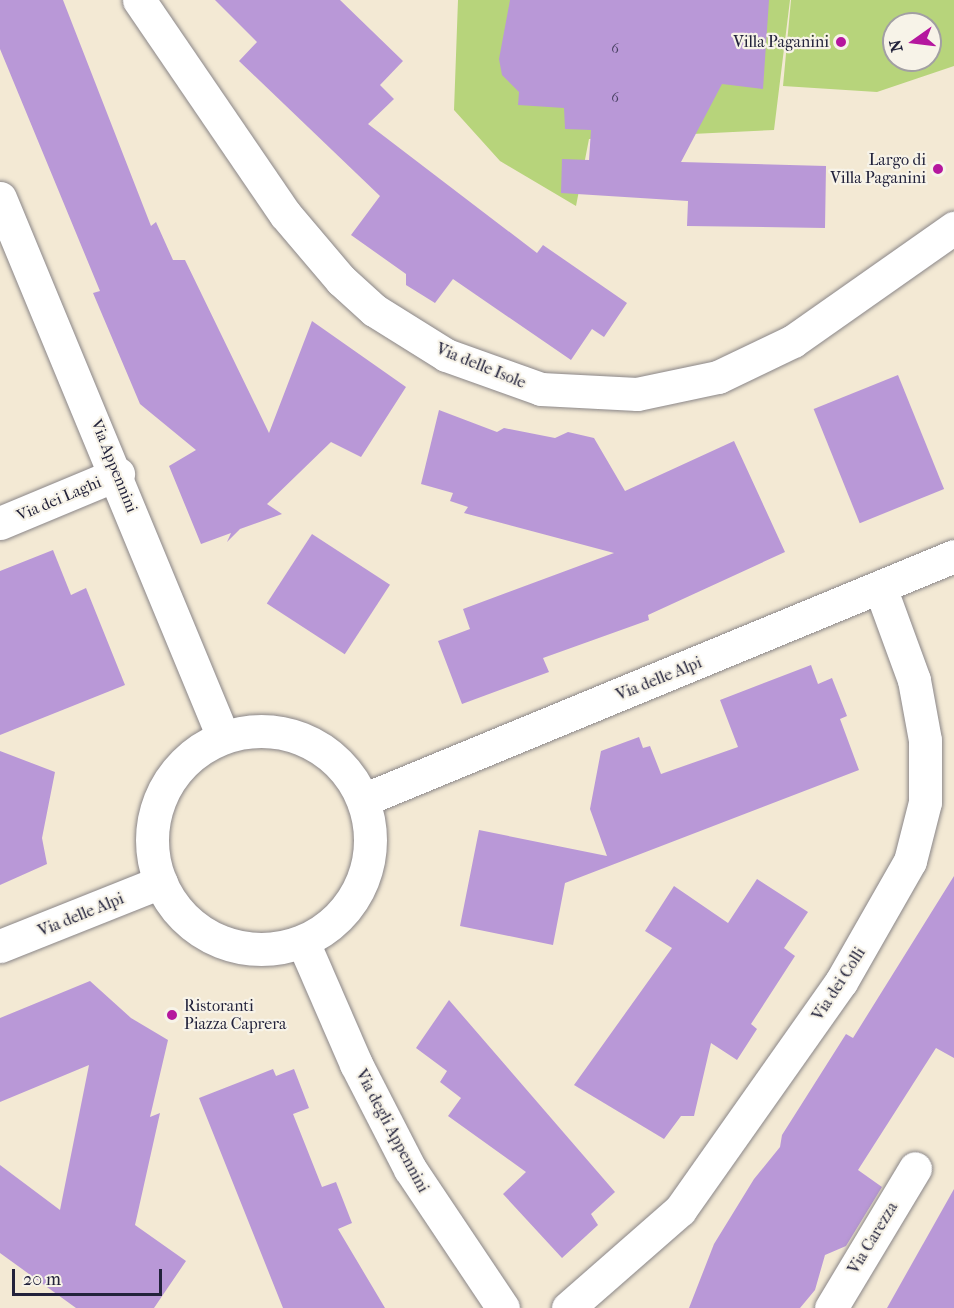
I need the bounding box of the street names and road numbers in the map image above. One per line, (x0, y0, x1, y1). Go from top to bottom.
street label: Via delle Isole (433, 339, 529, 393)
street label: Via Appennini (87, 417, 141, 515)
street label: Via dei Laghi (14, 473, 104, 525)
street label: Via delle Alpi (613, 653, 705, 705)
street label: Via delle Alpi (35, 889, 127, 941)
street label: Via dei Colli (808, 944, 870, 1024)
street label: Via degli Appennini (351, 1066, 433, 1196)
street label: Via Carezza (844, 1199, 902, 1277)

